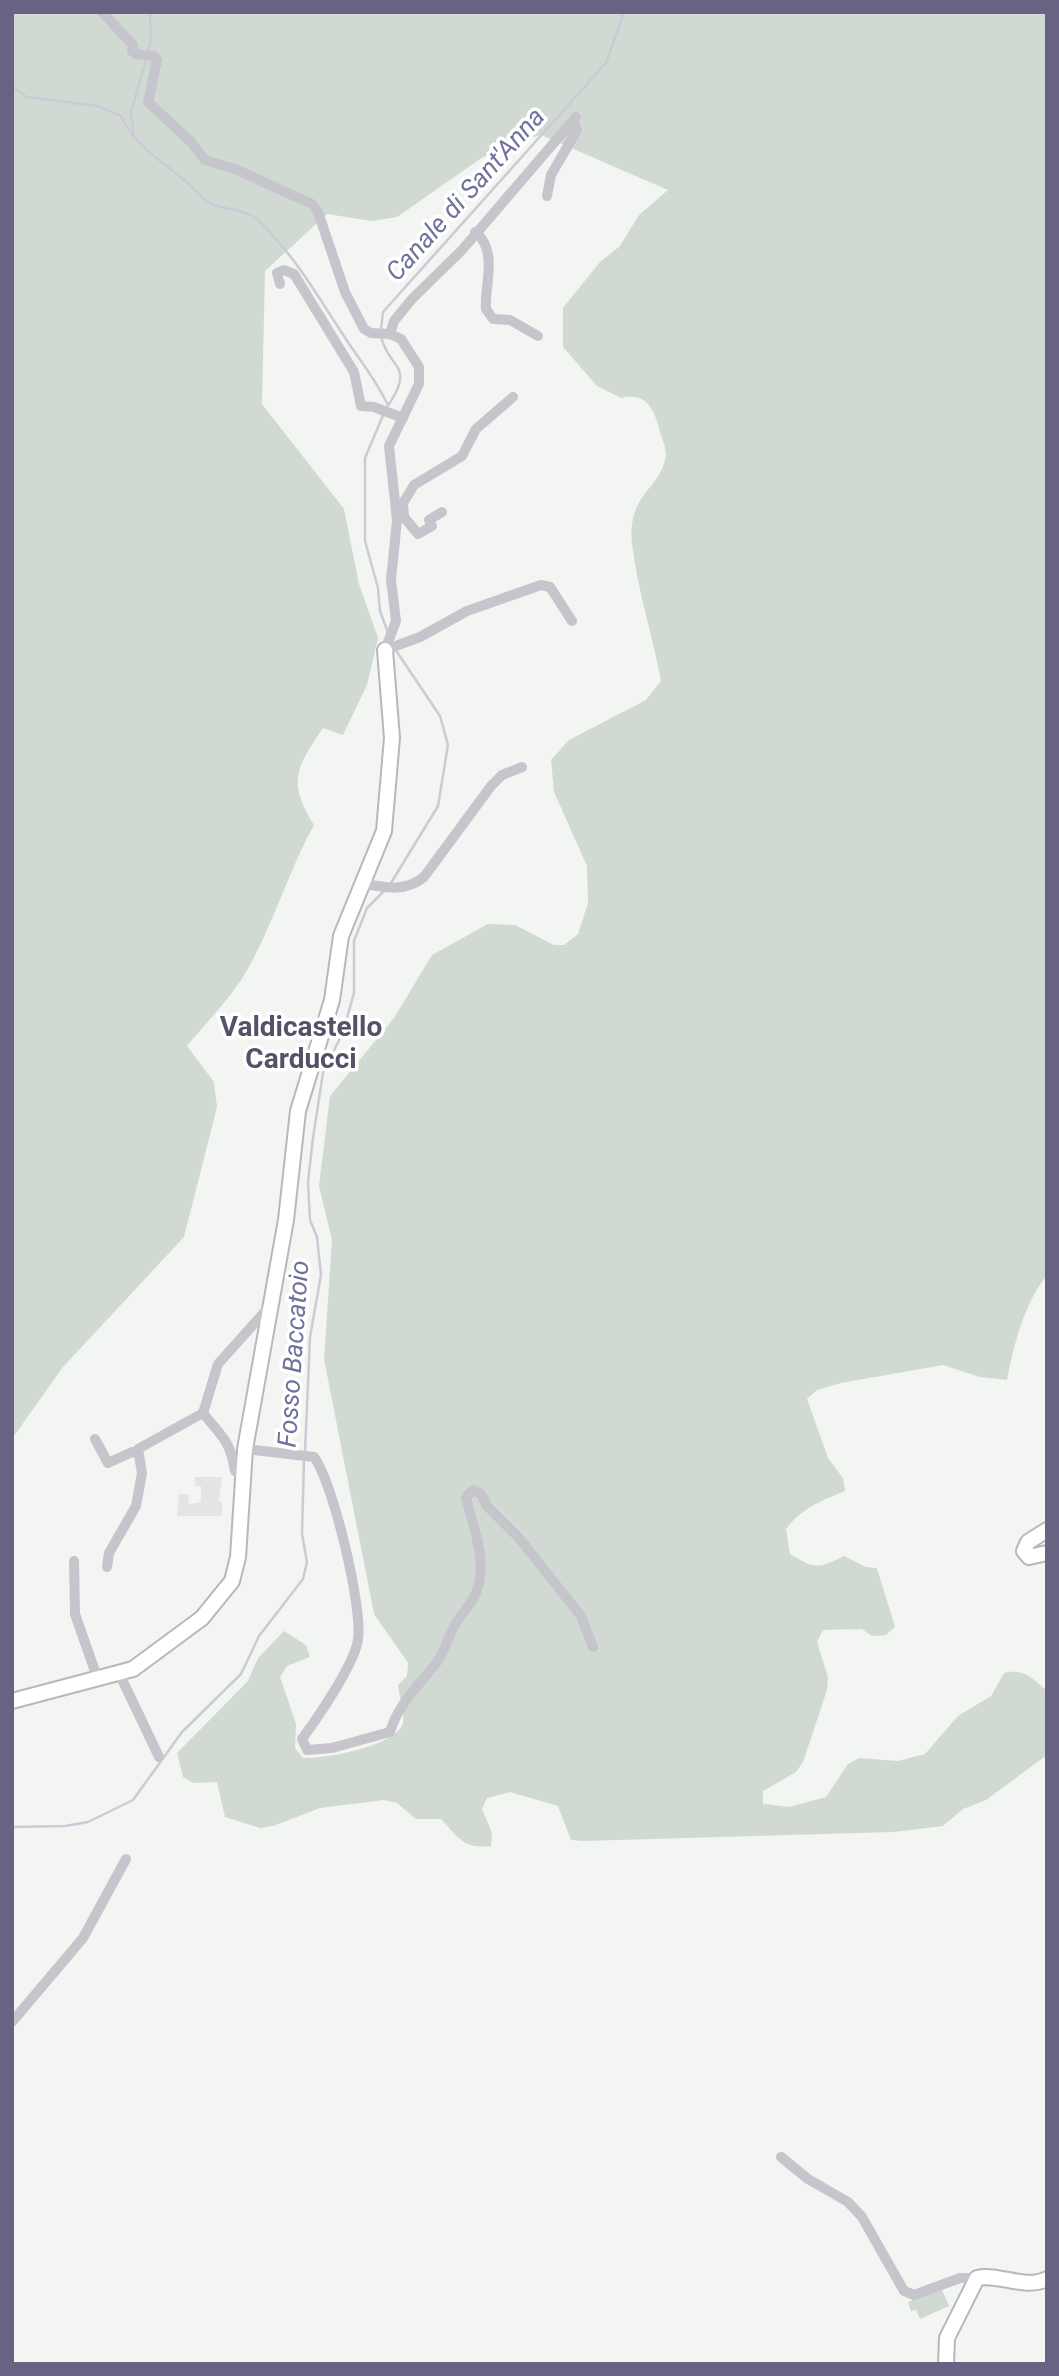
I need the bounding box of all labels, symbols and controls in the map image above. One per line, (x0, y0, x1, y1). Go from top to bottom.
water label: Canale di Sant'Anna (380, 101, 550, 287)
district label: Valdicastello Carducci (220, 1010, 382, 1075)
water label: Fosso Baccatoio (272, 1260, 314, 1448)

